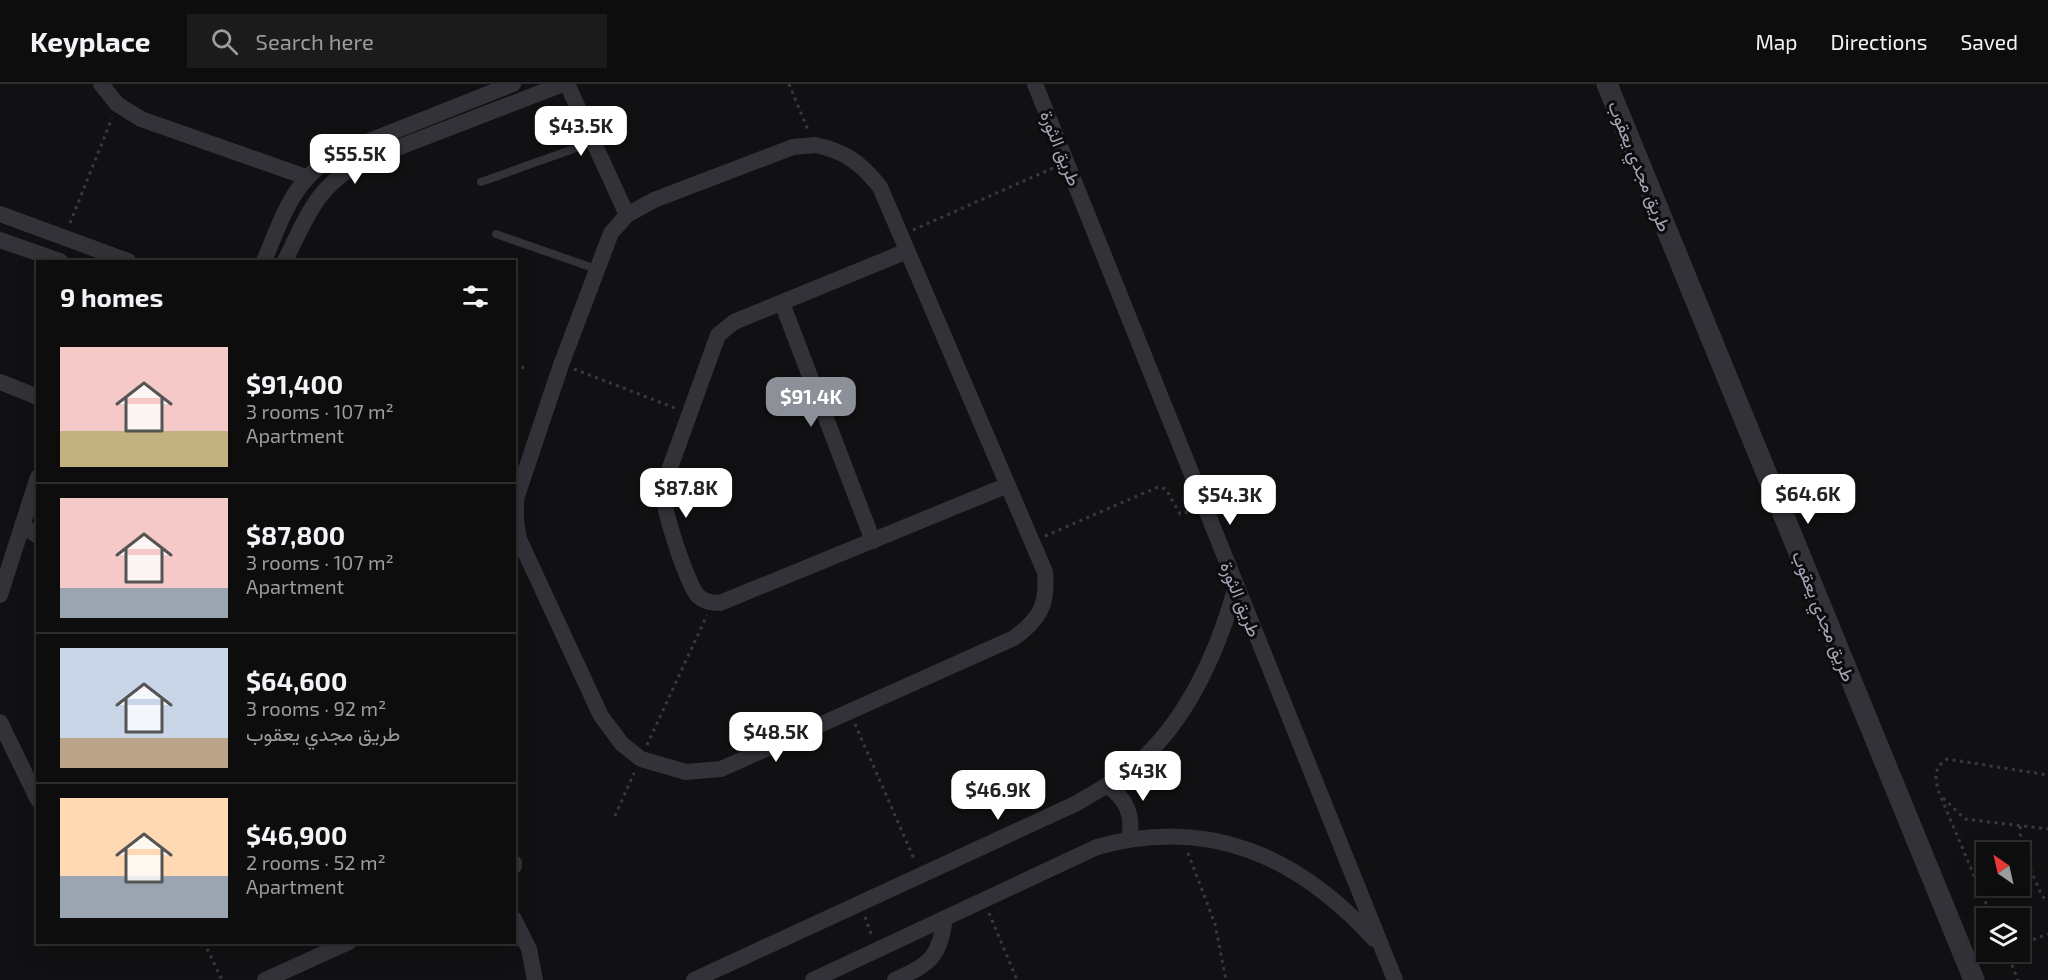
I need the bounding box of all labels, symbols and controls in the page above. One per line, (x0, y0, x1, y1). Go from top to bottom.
search box (187, 14, 607, 68)
text: Keyplace (30, 24, 151, 58)
icon: search (208, 25, 241, 58)
text: Search here (256, 28, 374, 54)
text: Map (1755, 29, 1798, 54)
text: Directions (1831, 29, 1927, 54)
text: Saved (1960, 29, 2018, 54)
street label: طريق مجدي يعقوب (1599, 97, 1676, 236)
pin: $43.5K (532, 106, 630, 157)
street label: طريق الثورة (1035, 107, 1086, 189)
text: $43.5K (549, 113, 613, 137)
pin: $55.5K (306, 134, 404, 185)
text: $55.5K (324, 141, 386, 165)
icon: filters (459, 280, 492, 313)
text: 9 homes (60, 281, 163, 312)
text: $91,400 (246, 368, 343, 399)
icon: home (108, 371, 180, 443)
pin: $91.4K (762, 377, 860, 428)
text: $91.4K (780, 384, 842, 408)
text: 3 rooms · 107 m² (246, 399, 394, 423)
text: Apartment (246, 423, 344, 447)
pin: $87.8K (637, 468, 735, 519)
pin: $64.6K (1759, 474, 1857, 525)
text: $87.8K (654, 475, 718, 499)
pin: $54.3K (1181, 475, 1279, 526)
text: $64.6K (1775, 481, 1841, 505)
text: $54.3K (1198, 482, 1262, 506)
text: $87,800 (246, 519, 345, 550)
icon: home (108, 522, 180, 594)
street label: طريق مجدي يعقوب (1783, 547, 1860, 686)
text: 3 rooms · 107 m² (246, 550, 394, 574)
street label: طريق الثورة (1215, 558, 1266, 640)
text: Apartment (246, 574, 344, 598)
text: $64,600 (246, 665, 347, 696)
icon: home (108, 672, 180, 744)
text: 3 rooms · 92 m² (246, 696, 386, 720)
pin: $48.5K (727, 712, 825, 763)
text: $48.5K (743, 719, 809, 743)
text: طريق مجدي يعقوب (246, 721, 400, 745)
pin: $43K (1107, 751, 1179, 802)
text: $43K (1119, 758, 1167, 782)
pin: $46.9K (949, 770, 1047, 821)
text: $46.9K (965, 777, 1031, 801)
text: $46,900 (246, 819, 347, 850)
icon: home (108, 822, 180, 894)
north arrow (1976, 842, 2030, 896)
map controls (1976, 842, 2030, 962)
text: 2 rooms · 52 m² (246, 850, 386, 874)
text: Apartment (246, 874, 344, 898)
button: layers (1976, 908, 2030, 962)

